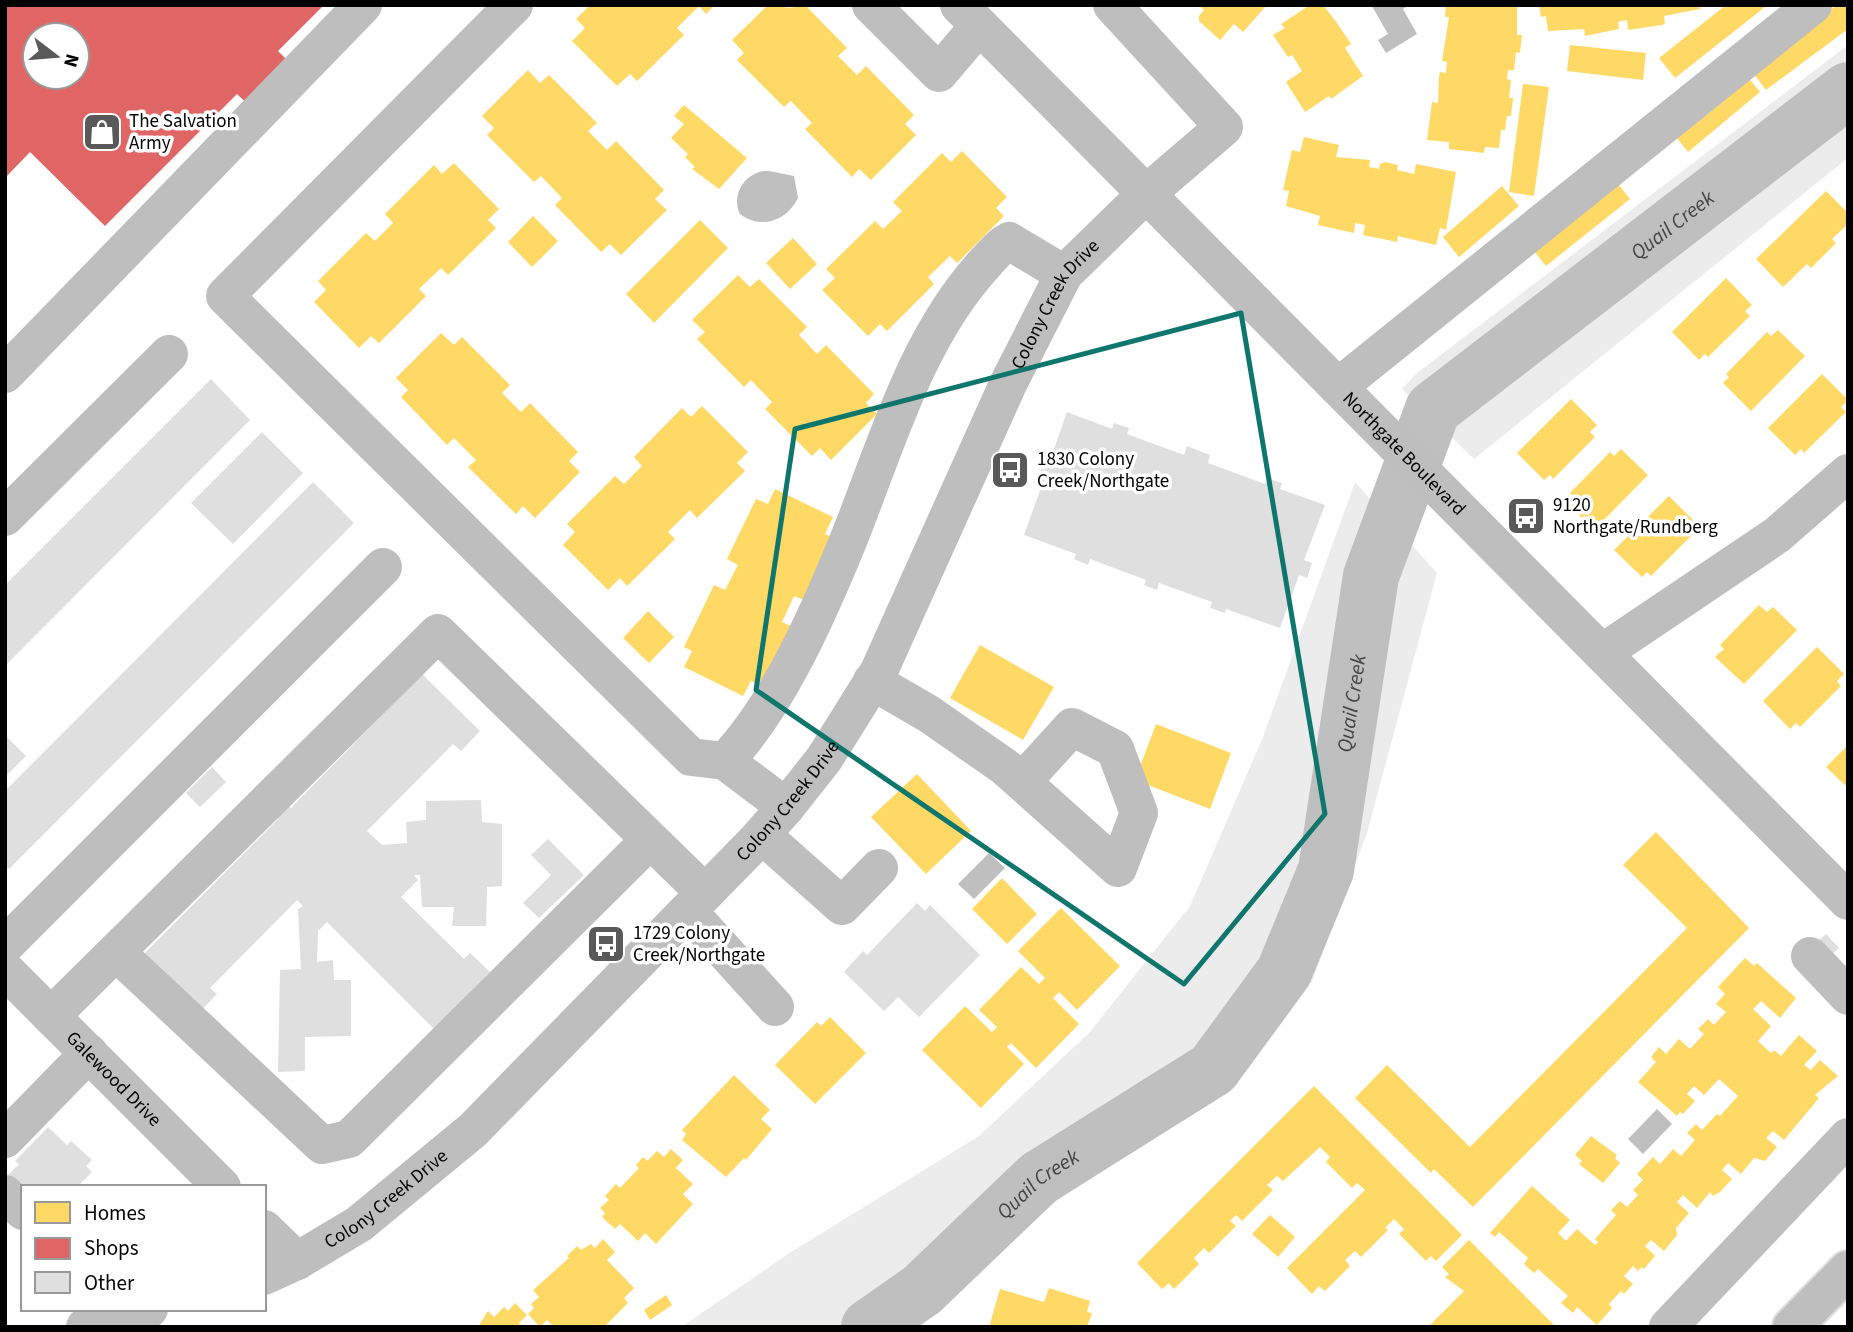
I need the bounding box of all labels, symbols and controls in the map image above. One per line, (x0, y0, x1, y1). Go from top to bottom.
north arrow (21, 21, 91, 91)
text: N (56, 50, 86, 70)
place label: The Salvation Army (129, 108, 237, 157)
shop icon: The Salvation Army (81, 111, 123, 153)
water label: Quail Creek (1624, 182, 1721, 267)
street label: Colony Creek Drive (1004, 233, 1106, 374)
street label: Northgate Boulevard (1336, 385, 1472, 522)
place label: 1830 Colony Creek/Northgate (1037, 446, 1169, 495)
bus stop icon: 1830 Colony Creek/Northgate (989, 449, 1031, 491)
place label: 9120 Northgate/Rundberg (1553, 492, 1718, 541)
bus stop icon: 9120 Northgate/Rundberg (1505, 495, 1547, 537)
water label: Quail Creek (1329, 651, 1374, 754)
street label: Colony Creek Drive (730, 735, 846, 867)
place label: 1729 Colony Creek/Northgate (633, 920, 765, 969)
bus stop icon: 1729 Colony Creek/Northgate (585, 923, 627, 965)
street label: Galewood Drive (60, 1025, 168, 1133)
water label: Quail Creek (990, 1141, 1086, 1226)
street label: Colony Creek Drive (319, 1143, 454, 1255)
legend (21, 1185, 266, 1311)
text: Homes (84, 1198, 146, 1228)
text: Shops (84, 1233, 139, 1263)
text: Other (84, 1268, 135, 1298)

